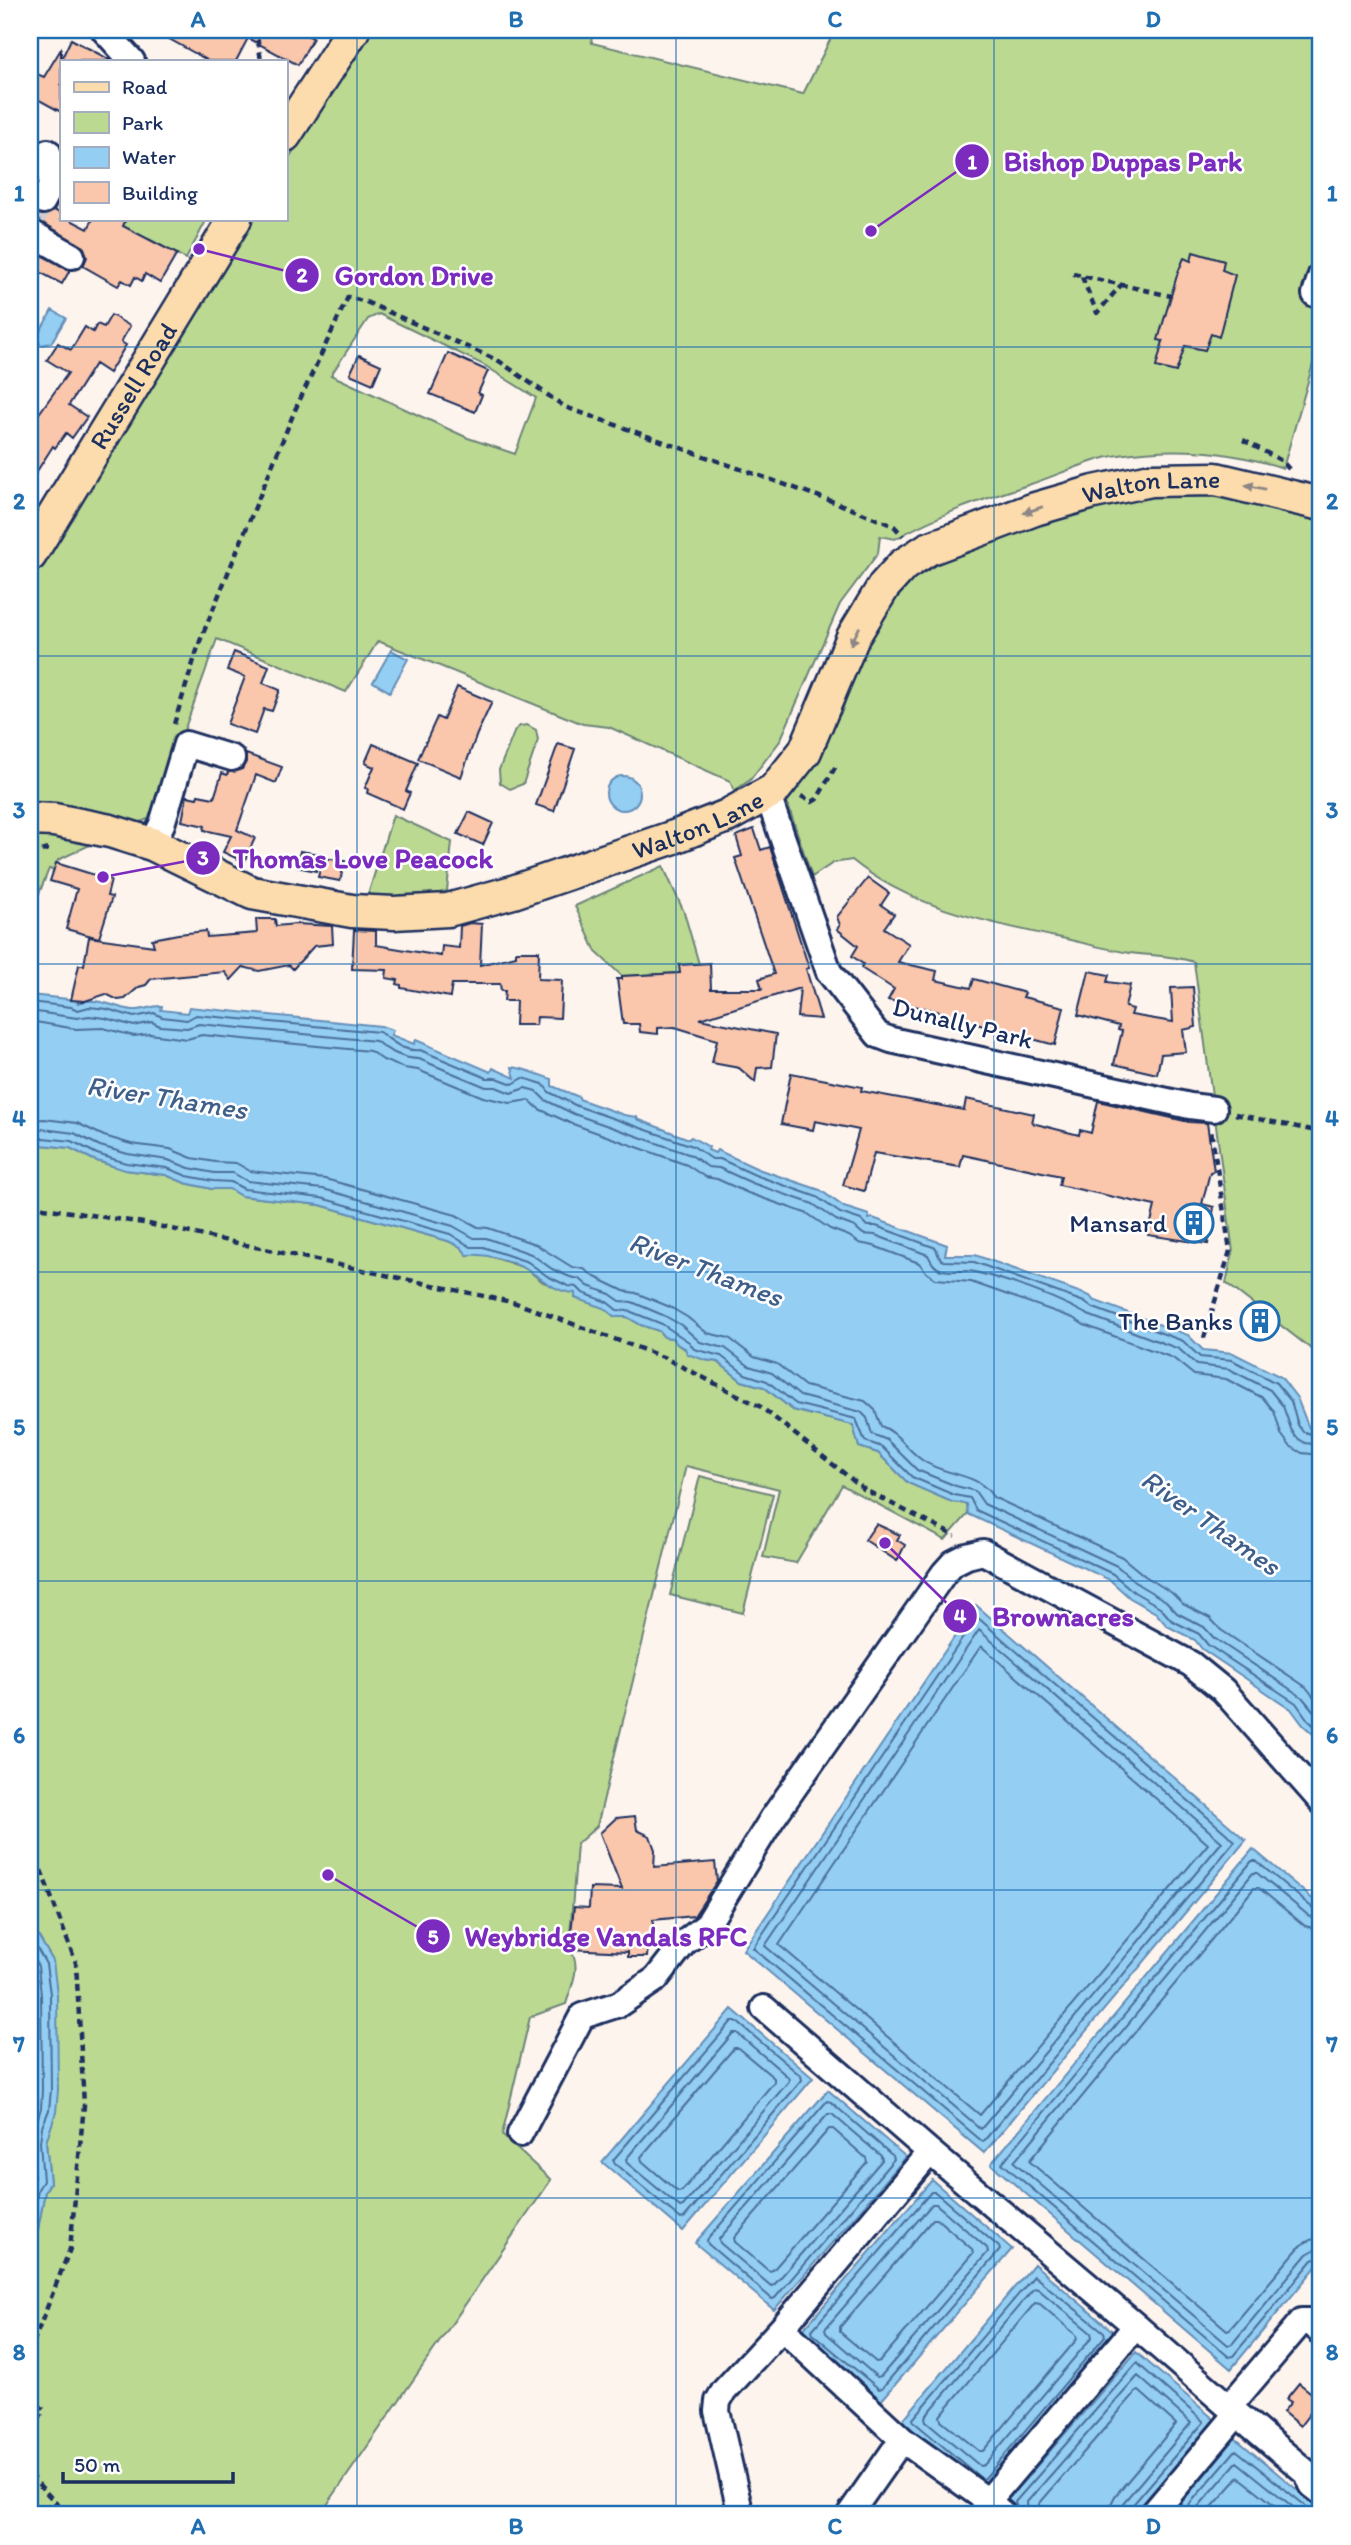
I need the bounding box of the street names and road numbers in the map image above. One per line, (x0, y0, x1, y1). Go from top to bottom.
street label: Russell Road (82, 317, 184, 455)
street label: Walton Lane (1078, 463, 1220, 511)
street label: Walton Lane (628, 783, 769, 866)
street label: Dunally Park (890, 990, 1037, 1056)

